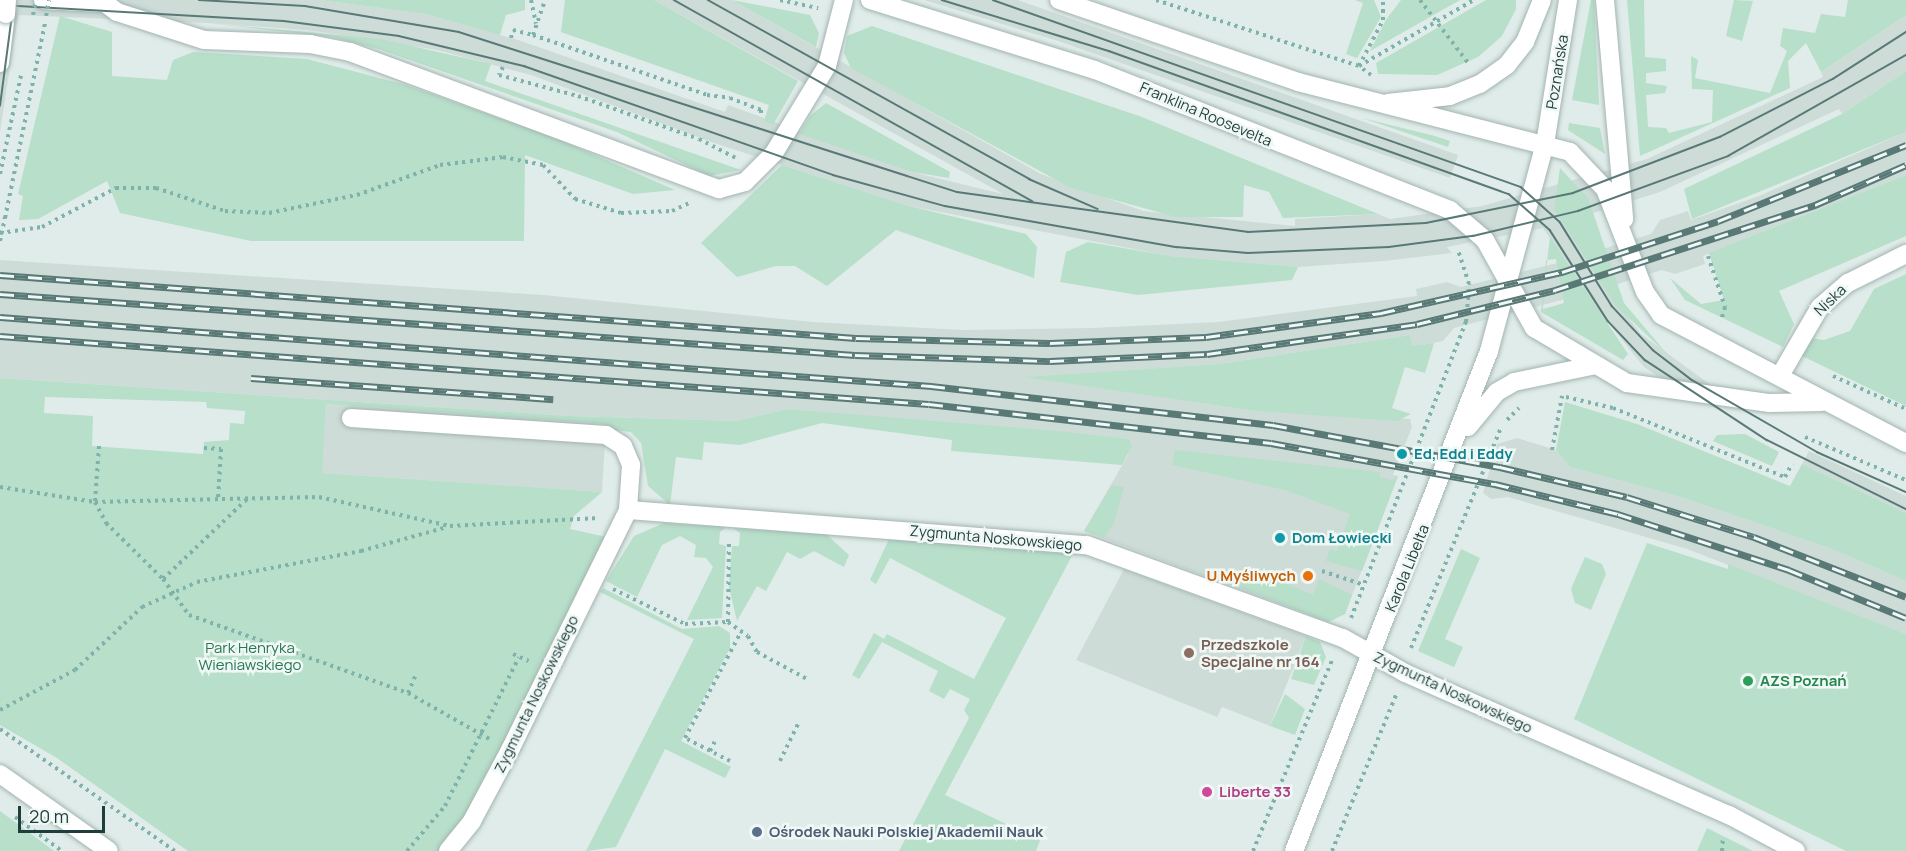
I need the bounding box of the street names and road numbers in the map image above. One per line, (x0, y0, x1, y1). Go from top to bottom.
street label: Poznańska (1542, 33, 1572, 111)
street label: Franklina Roosevelta (1137, 78, 1275, 150)
street label: Niska (1810, 281, 1850, 319)
street label: Zygmunta Noskowskiego (909, 521, 1083, 555)
street label: Karola Libelta (1381, 522, 1433, 614)
street label: Zygmunta Noskowskiego (490, 612, 582, 776)
street label: Zygmunta Noskowskiego (1371, 647, 1535, 737)

